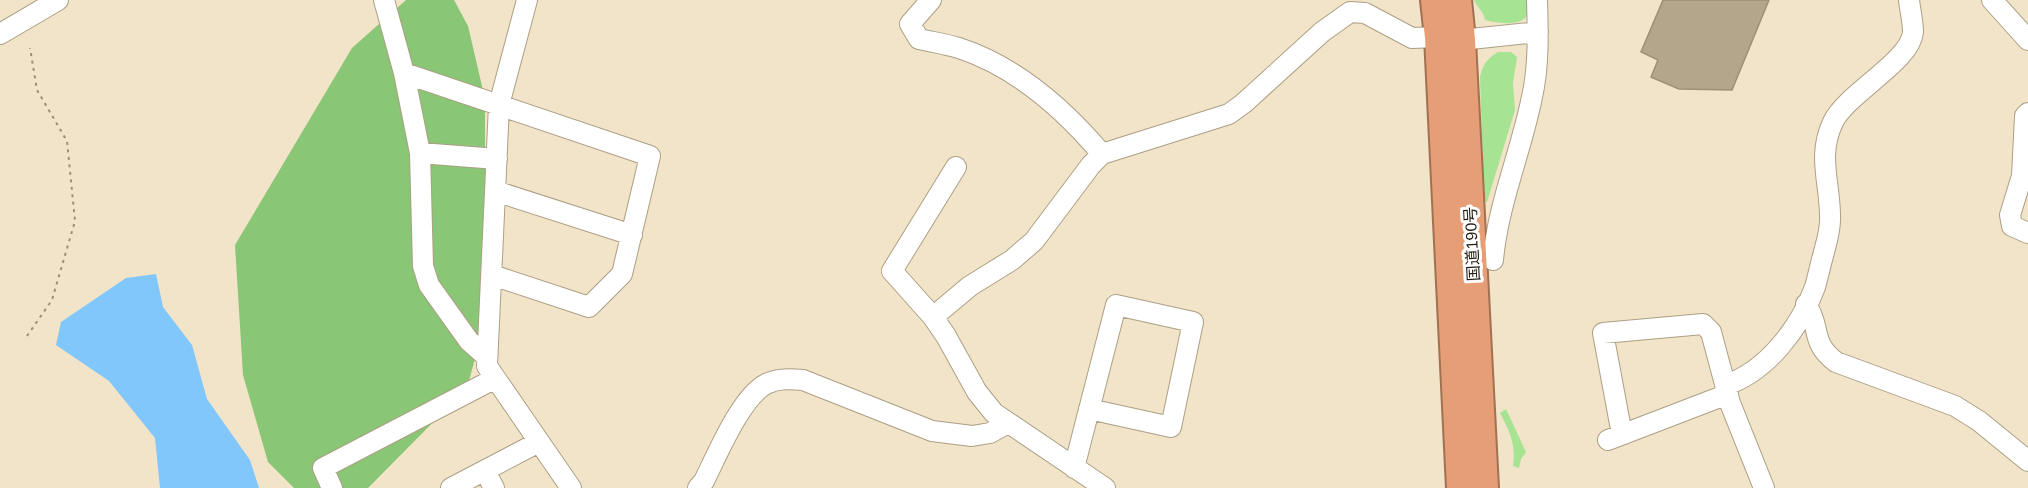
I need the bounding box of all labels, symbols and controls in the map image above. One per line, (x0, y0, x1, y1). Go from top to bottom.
street label: 国道190号 (1462, 206, 1482, 282)

